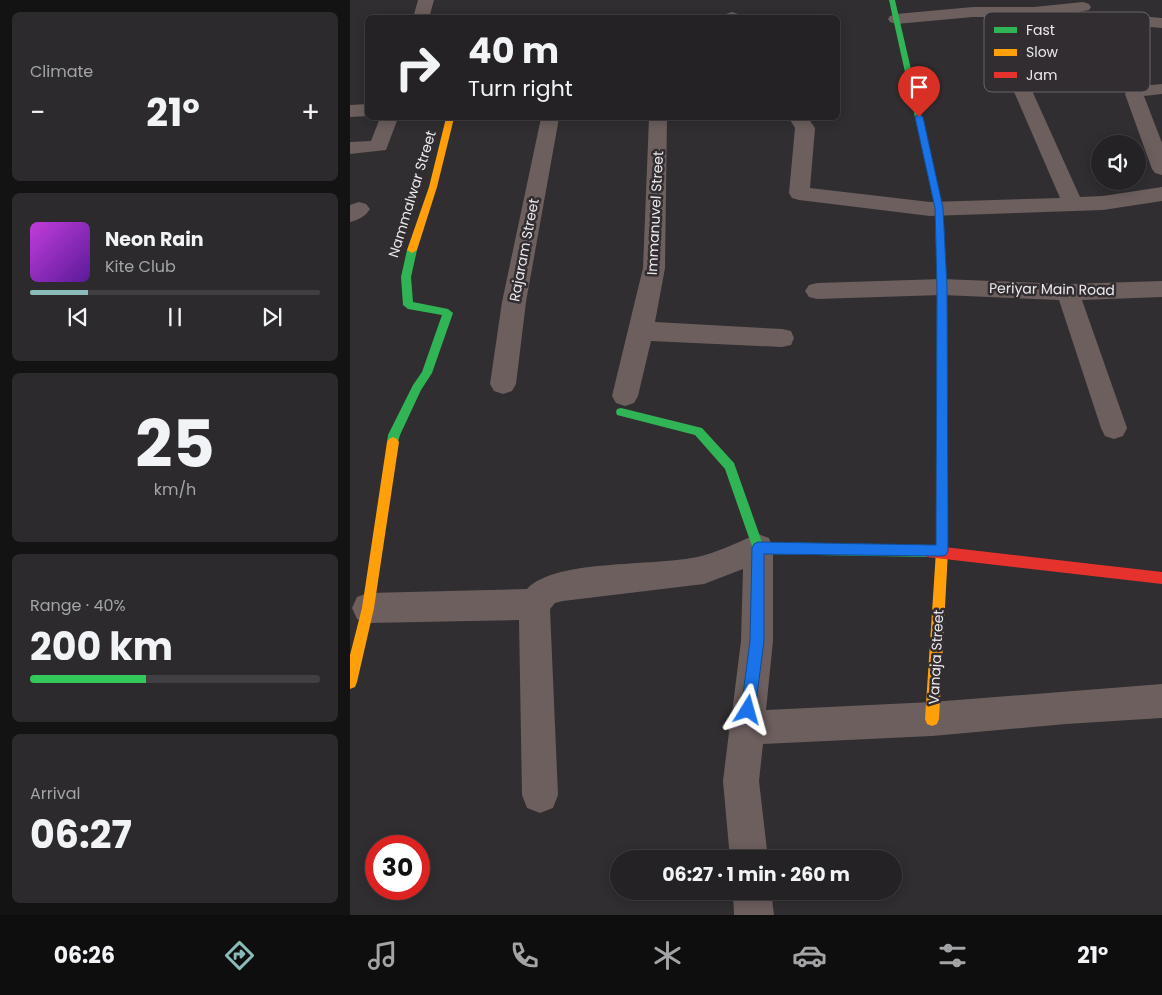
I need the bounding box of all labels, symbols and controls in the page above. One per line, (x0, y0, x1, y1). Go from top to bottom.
legend (984, 12, 1150, 92)
text: Fast (1026, 20, 1055, 40)
text: 40 m (468, 26, 559, 75)
icon: right (385, 35, 450, 100)
text: Slow (1026, 42, 1059, 62)
text: Climate (30, 60, 93, 83)
text: Jam (1026, 65, 1057, 85)
pin (898, 66, 940, 117)
text: Turn right (468, 73, 573, 104)
icon: arrive (905, 73, 933, 101)
text: 21° (146, 86, 200, 139)
text: − (30, 93, 45, 132)
text: + (301, 93, 320, 132)
street label: Nammalwar Street (383, 128, 441, 260)
map controls (1091, 135, 1146, 190)
button: sound (1091, 135, 1146, 190)
street label: Immanuvel Street (642, 150, 668, 276)
street label: Rajaram Street (504, 197, 544, 303)
text: Neon Rain (105, 226, 204, 253)
text: Kite Club (105, 255, 176, 278)
street label: Periyar Main Road (989, 278, 1115, 300)
icon: previous (64, 303, 92, 331)
icon: pause (161, 303, 189, 331)
icon: next (258, 303, 286, 331)
text: 25 (135, 399, 215, 490)
text: km/h (154, 478, 196, 501)
text: Range · 40% (30, 594, 126, 617)
street label: Vanaja Street (924, 609, 948, 705)
text: 200 km (30, 620, 173, 673)
position arrow (721, 683, 773, 735)
text: Arrival (30, 782, 80, 805)
text: 06:27 (30, 808, 132, 861)
speed limit sign: 30 (365, 835, 430, 900)
text: 06:27 · 1 min · 260 m (662, 861, 850, 888)
icon: directions (222, 938, 257, 973)
icon: music (365, 938, 400, 973)
icon: phone (507, 938, 542, 973)
icon: climate (650, 938, 685, 973)
icon: car (792, 938, 827, 973)
icon: filters (935, 938, 970, 973)
text: 06:26 (54, 940, 115, 971)
text: 21° (1077, 940, 1108, 971)

